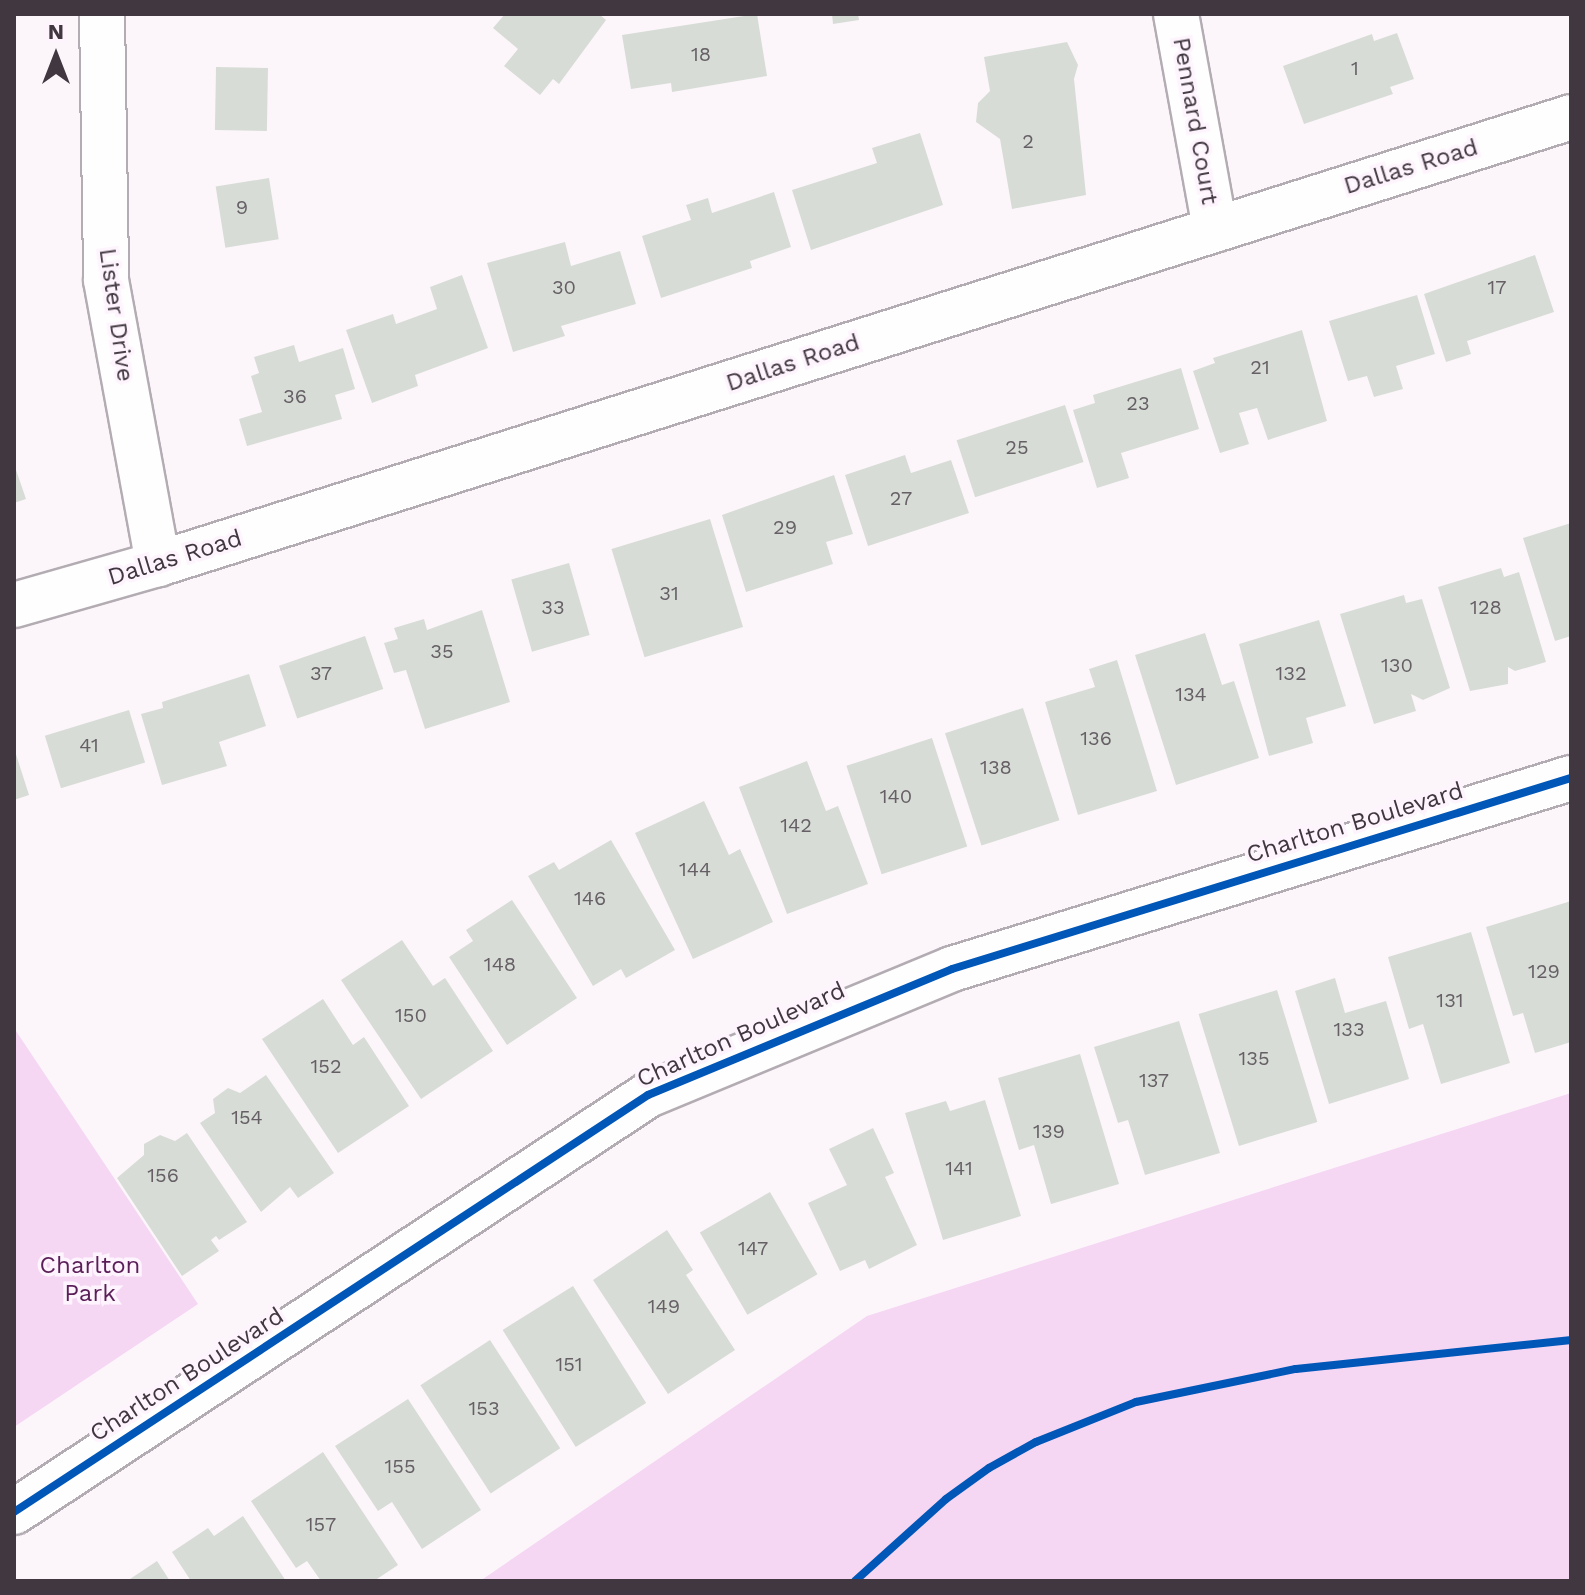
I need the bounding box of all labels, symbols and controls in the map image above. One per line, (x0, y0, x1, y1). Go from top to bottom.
north arrow (16, 16, 96, 96)
text: N (48, 19, 64, 44)
street label: Pennard Court (1166, 35, 1224, 207)
house number: 18 (691, 42, 711, 66)
house number: 1 (1351, 56, 1359, 80)
house number: 2 (1022, 129, 1034, 153)
street label: Dallas Road (1341, 133, 1481, 201)
house number: 9 (236, 195, 248, 219)
street label: Lister Drive (92, 246, 140, 384)
house number: 30 (552, 275, 576, 299)
house number: 17 (1487, 275, 1507, 299)
street label: Dallas Road (723, 328, 863, 398)
house number: 21 (1250, 355, 1270, 379)
house number: 36 (283, 384, 307, 408)
house number: 23 (1126, 391, 1150, 415)
house number: 25 (1005, 435, 1029, 459)
house number: 27 (890, 486, 912, 510)
house number: 29 (773, 515, 797, 539)
street label: Dallas Road (105, 524, 245, 592)
house number: 31 (659, 581, 679, 605)
house number: 33 (541, 595, 565, 619)
house number: 128 (1470, 595, 1502, 619)
house number: 35 (430, 639, 454, 663)
house number: 130 (1381, 653, 1413, 677)
house number: 37 (310, 661, 332, 685)
house number: 132 (1275, 661, 1307, 685)
house number: 134 (1175, 682, 1207, 706)
house number: 136 (1080, 726, 1112, 750)
house number: 41 (79, 733, 99, 757)
house number: 138 (980, 755, 1012, 779)
street label: Charlton Boulevard (1243, 776, 1467, 870)
house number: 140 (880, 784, 912, 808)
house number: 142 (780, 813, 812, 837)
house number: 144 (679, 857, 711, 881)
house number: 146 (574, 886, 606, 910)
house number: 148 (484, 952, 516, 976)
house number: 129 (1528, 959, 1560, 983)
street label: Charlton Boulevard (632, 976, 850, 1094)
house number: 131 (1436, 988, 1464, 1012)
house number: 150 (395, 1003, 427, 1027)
house number: 133 (1333, 1017, 1365, 1041)
house number: 135 (1238, 1046, 1270, 1070)
house number: 152 (310, 1054, 342, 1078)
house number: 137 (1139, 1068, 1169, 1092)
house number: 154 (231, 1105, 263, 1129)
house number: 139 (1033, 1119, 1065, 1143)
house number: 141 (945, 1156, 973, 1180)
house number: 156 (147, 1163, 179, 1187)
house number: 147 (738, 1236, 768, 1260)
park label: Charlton Park (40, 1252, 140, 1308)
house number: 149 (648, 1294, 680, 1318)
street label: Charlton Boulevard (85, 1302, 289, 1448)
house number: 151 (555, 1352, 583, 1376)
house number: 153 (468, 1396, 500, 1420)
house number: 155 (384, 1454, 416, 1478)
house number: 157 (306, 1512, 336, 1536)

